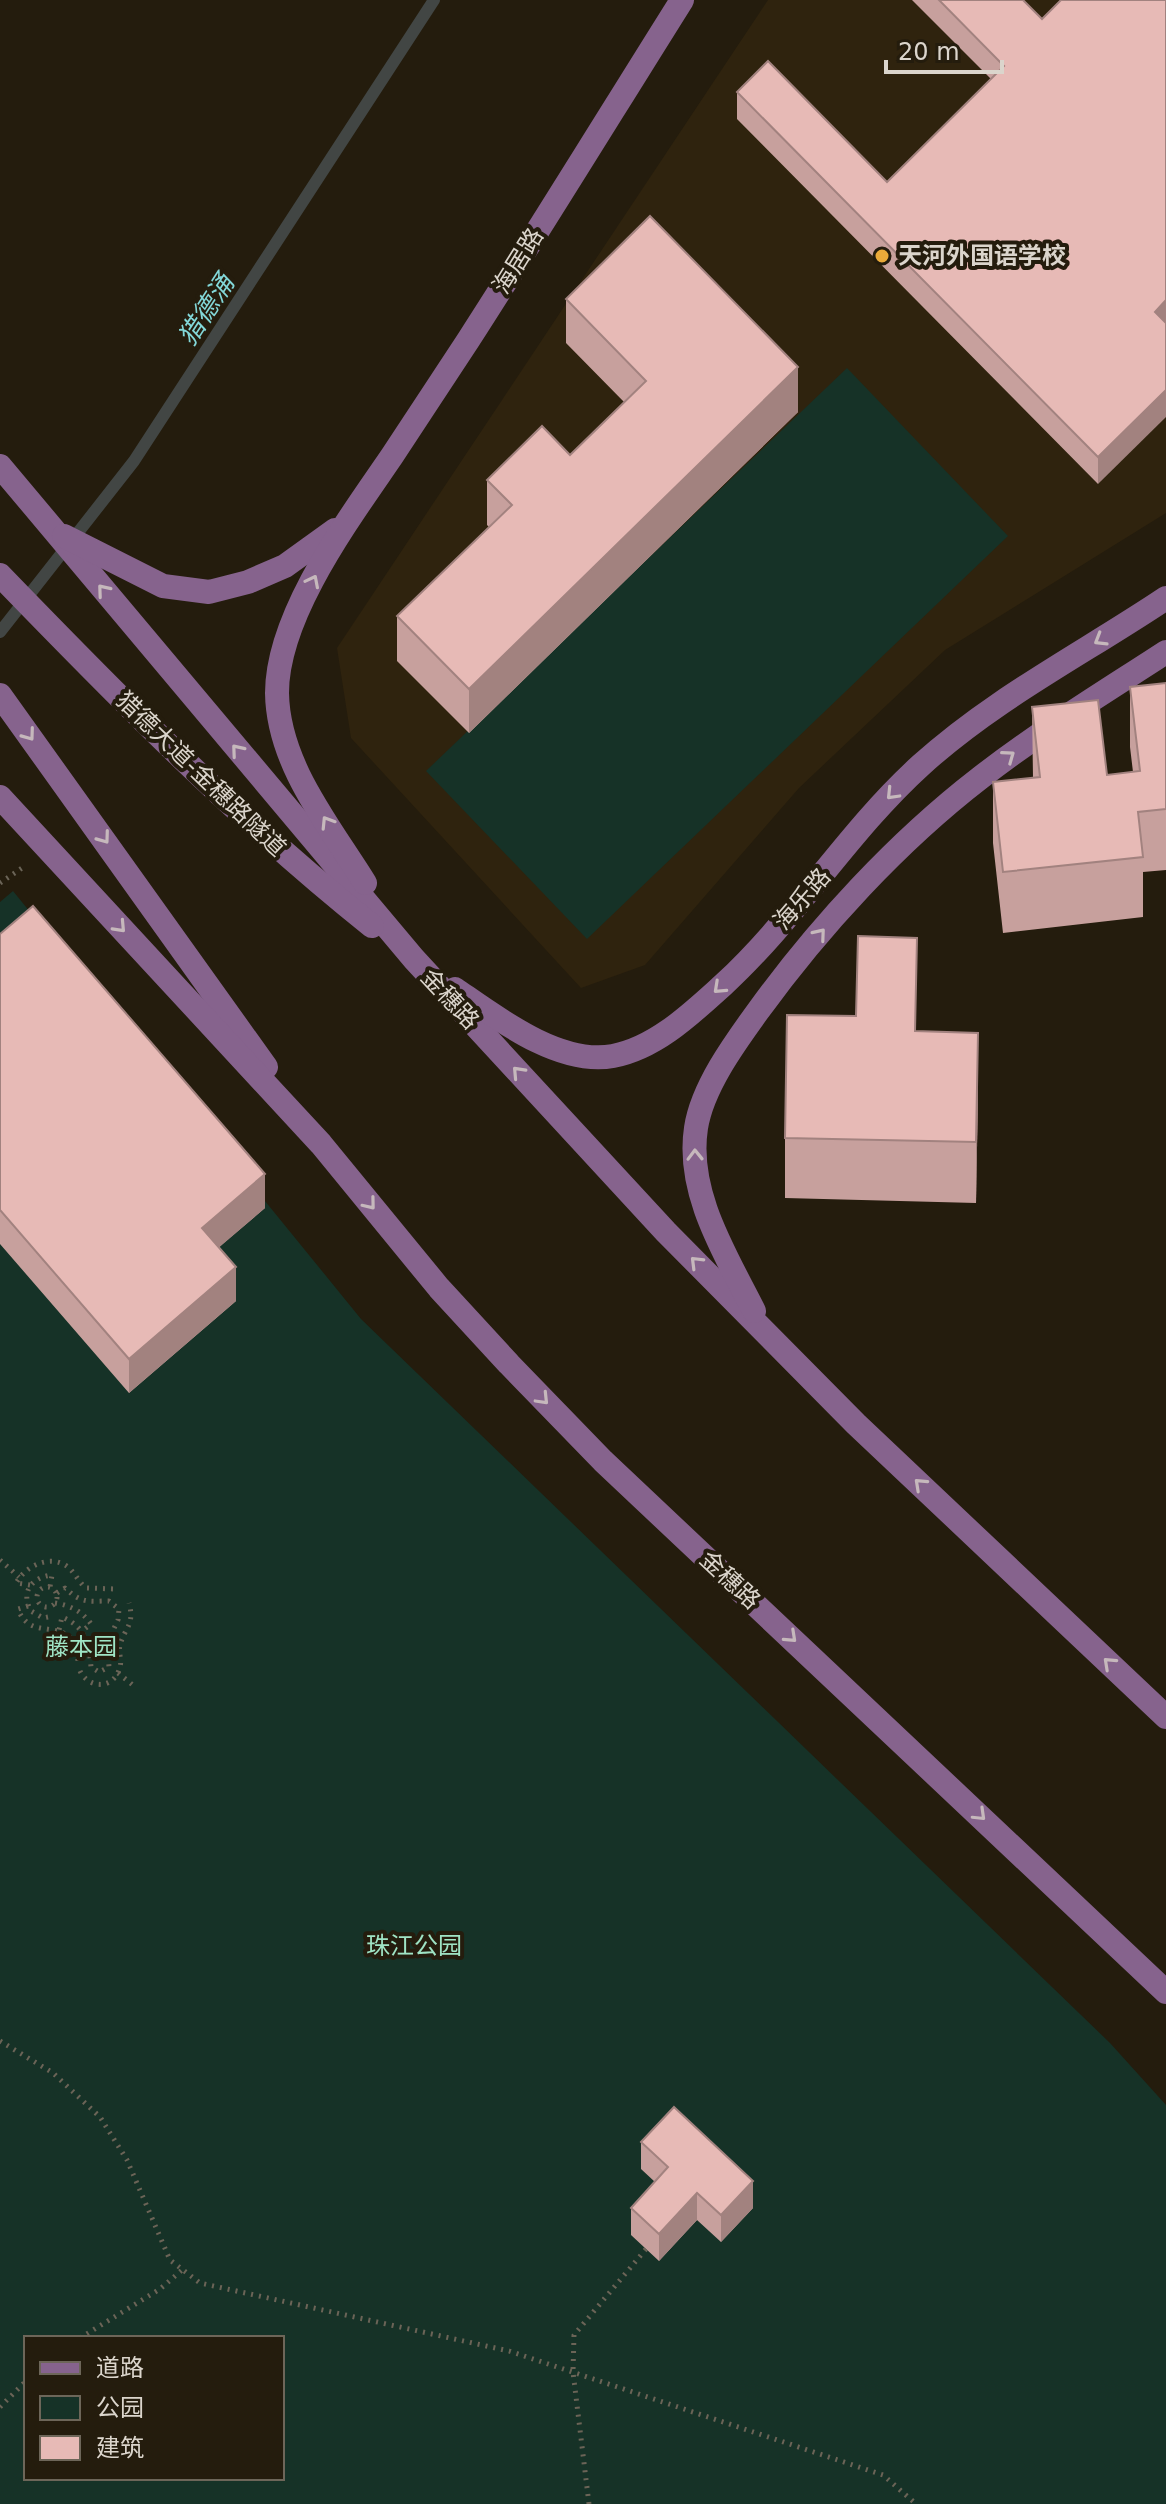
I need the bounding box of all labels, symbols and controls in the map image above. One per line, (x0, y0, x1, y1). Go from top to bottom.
scale bar (886, 24, 1002, 74)
text: 20 m (898, 38, 960, 66)
street label: 海居路 (487, 223, 549, 299)
place label: 天河外国语学校 (898, 242, 1066, 270)
marker: 天河外国语学校 (873, 247, 891, 265)
water label: 猎德涌 (172, 267, 241, 351)
one-way arrow (303, 574, 319, 589)
one-way arrow (98, 585, 113, 600)
one-way arrow (1094, 630, 1109, 646)
street label: 猎德大道-金穗路隧道 (110, 686, 292, 862)
one-way arrow (20, 726, 34, 741)
one-way arrow (232, 744, 247, 759)
one-way arrow (1001, 752, 1015, 766)
one-way arrow (888, 785, 902, 800)
one-way arrow (322, 816, 337, 831)
one-way arrow (94, 829, 109, 844)
street label: 海乐路 (768, 863, 836, 935)
one-way arrow (110, 917, 124, 932)
one-way arrow (810, 929, 825, 943)
street label: 金穗路 (415, 963, 485, 1035)
one-way arrow (714, 979, 729, 993)
one-way arrow (513, 1067, 528, 1081)
one-way arrow (686, 1148, 704, 1161)
one-way arrow (360, 1195, 375, 1209)
one-way arrow (691, 1257, 705, 1271)
one-way arrow (533, 1390, 548, 1404)
one-way arrow (915, 1479, 929, 1494)
street label: 金穗路 (694, 1545, 766, 1615)
one-way arrow (781, 1628, 796, 1642)
park label: 藤本园 (45, 1633, 117, 1661)
one-way arrow (1104, 1658, 1118, 1672)
one-way arrow (971, 1806, 985, 1820)
park label: 珠江公园 (366, 1932, 462, 1960)
legend (24, 2336, 284, 2480)
text: 道路 (96, 2354, 144, 2382)
text: 公园 (96, 2394, 144, 2422)
text: 建筑 (96, 2434, 144, 2462)

